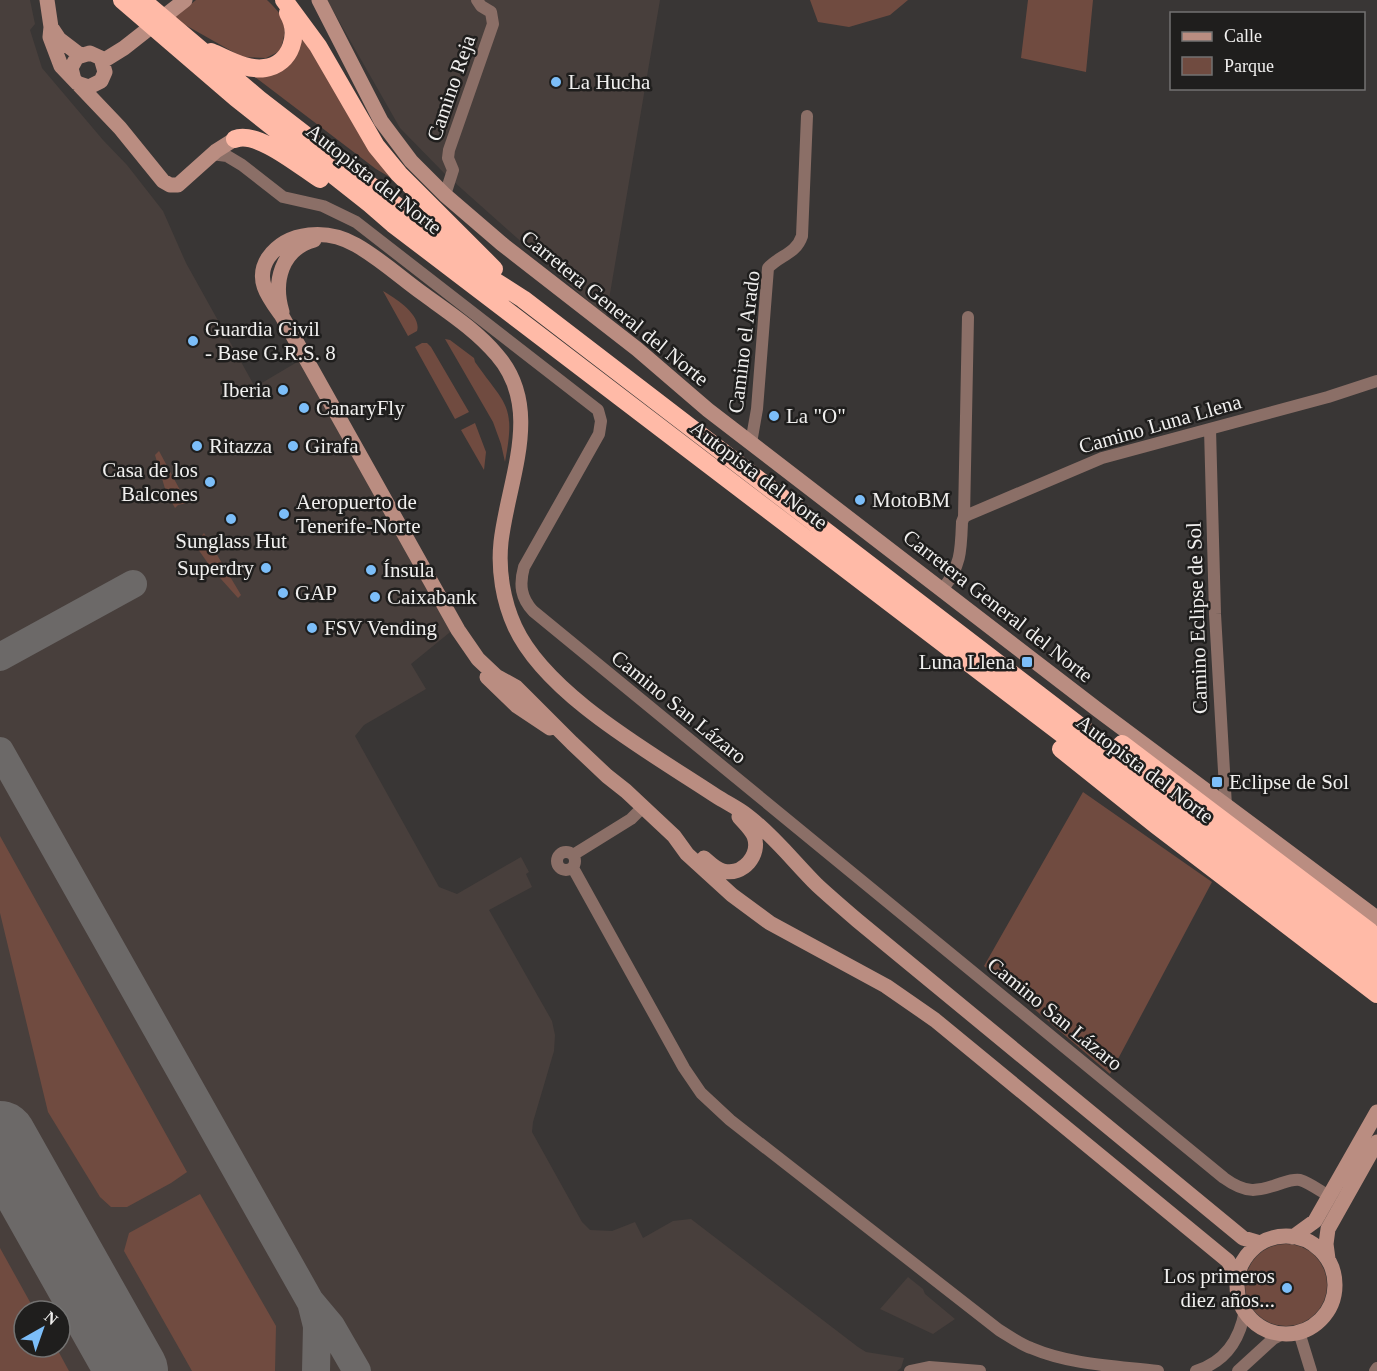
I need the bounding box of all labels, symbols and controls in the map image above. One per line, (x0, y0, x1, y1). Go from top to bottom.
legend (1170, 12, 1365, 90)
text: Calle (1224, 26, 1262, 46)
street label: Camino Reja (422, 31, 481, 144)
text: Parque (1224, 56, 1274, 76)
place label: La Hucha (568, 70, 651, 94)
marker: La Hucha (549, 75, 563, 89)
street label: Autopista del Norte (301, 119, 447, 239)
street label: Carretera General del Norte (517, 225, 713, 391)
street label: Camino el Arado (723, 269, 765, 415)
place label: Guardia Civil - Base G.R.S. 8 (205, 317, 336, 365)
marker: Guardia Civil - Base G.R.S. 8 (186, 334, 200, 348)
place label: Iberia (222, 378, 272, 402)
marker: Iberia (276, 383, 290, 397)
street label: Camino Luna Llena (1076, 389, 1245, 459)
place label: CanaryFly (316, 396, 405, 420)
marker: CanaryFly (297, 401, 311, 415)
place label: La "O" (786, 404, 846, 428)
marker: La "O" (767, 409, 781, 423)
street label: Autopista del Norte (686, 416, 832, 534)
place label: Ritazza (209, 434, 273, 458)
place label: Girafa (305, 434, 359, 458)
marker: Ritazza (190, 439, 204, 453)
marker: Girafa (286, 439, 300, 453)
place label: Casa de los Balcones (102, 458, 198, 506)
marker: Casa de los Balcones (203, 475, 217, 489)
place label: MotoBM (872, 488, 951, 512)
place label: Aeropuerto de Tenerife-Norte (296, 490, 420, 538)
marker: MotoBM (853, 493, 867, 507)
marker: Aeropuerto de Tenerife-Norte (277, 507, 291, 521)
marker: Sunglass Hut (224, 512, 238, 526)
street label: Camino Eclipse de Sol (1182, 522, 1212, 714)
street label: Carretera General del Norte (899, 525, 1097, 687)
place label: Sunglass Hut (175, 529, 287, 553)
place label: Superdry (177, 556, 254, 580)
place label: Ínsula (383, 558, 435, 582)
marker: Superdry (259, 561, 273, 575)
marker: Ínsula (364, 563, 378, 577)
place label: GAP (295, 581, 337, 605)
place label: Caixabank (387, 585, 477, 609)
marker: GAP (276, 586, 290, 600)
marker: Caixabank (368, 590, 382, 604)
place label: FSV Vending (324, 616, 438, 640)
marker: FSV Vending (305, 621, 319, 635)
street label: Camino San Lázaro (607, 645, 751, 769)
place label: Luna Llena (919, 650, 1016, 674)
marker: Luna Llena (1020, 655, 1034, 669)
street label: Autopista del Norte (1072, 710, 1218, 828)
place label: Eclipse de Sol (1229, 770, 1349, 794)
marker: Eclipse de Sol (1210, 775, 1224, 789)
street label: Camino San Lázaro (983, 952, 1127, 1076)
place label: Los primeros diez años... (1164, 1264, 1275, 1312)
marker: Los primeros diez años... (1280, 1281, 1294, 1295)
north arrow (12, 1299, 72, 1359)
text: N (41, 1308, 62, 1328)

